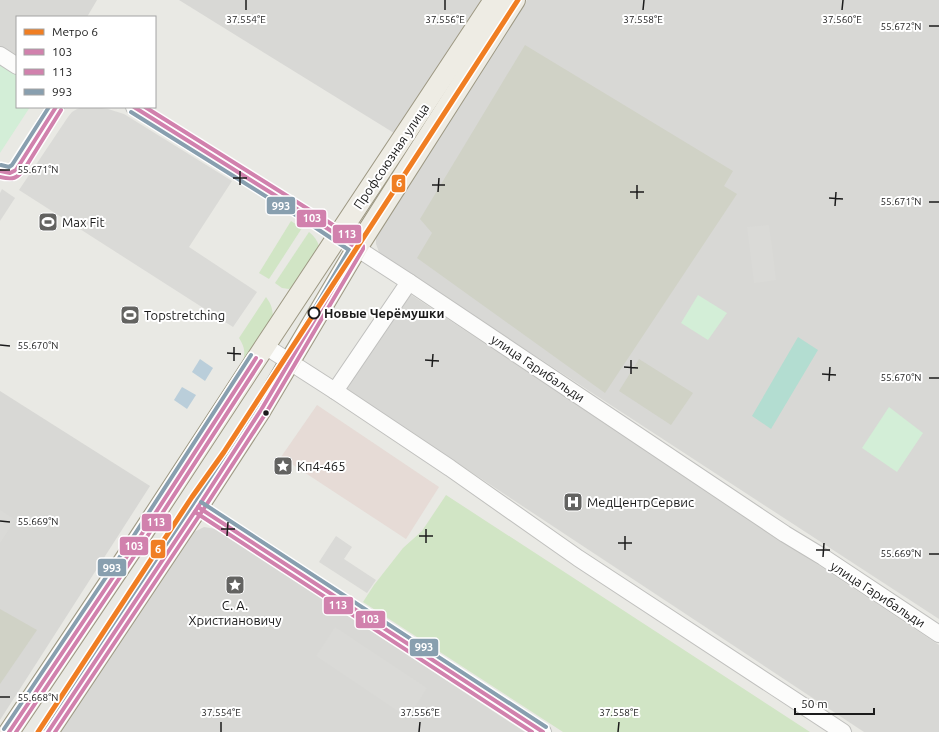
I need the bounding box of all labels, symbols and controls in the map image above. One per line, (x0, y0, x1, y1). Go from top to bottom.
text: 37.554°E (226, 14, 266, 25)
text: 37.556°E (425, 14, 465, 25)
text: 37.558°E (623, 14, 663, 25)
text: 37.560°E (822, 14, 862, 25)
legend (16, 16, 156, 108)
text: 55.672°N (880, 21, 922, 32)
text: Метро 6 (52, 25, 98, 38)
text: 103 (52, 45, 72, 58)
text: 113 (52, 65, 72, 78)
text: 993 (52, 85, 72, 98)
street label: Профсоюзная улица (351, 101, 431, 211)
text: 55.671°N (17, 164, 59, 175)
line badge: 6 (391, 174, 406, 193)
text: 6 (396, 177, 402, 189)
line badge: 993 (266, 196, 296, 215)
text: 55.671°N (880, 196, 922, 207)
text: 993 (272, 200, 290, 212)
line badge: 103 (296, 209, 327, 228)
sports icon: Max Fit (37, 211, 59, 233)
text: 103 (303, 212, 321, 224)
place label: Max Fit (62, 215, 105, 229)
line badge: 113 (332, 224, 362, 244)
text: 113 (338, 228, 356, 240)
sports icon: Topstretching (119, 304, 141, 326)
marker: Новые Черёмушки (307, 306, 321, 320)
place label: Новые Черёмушки (324, 306, 444, 320)
place label: Topstretching (144, 308, 225, 322)
street label: улица Гарибальди (489, 331, 587, 405)
text: 55.670°N (17, 340, 59, 351)
text: 55.670°N (880, 372, 922, 383)
unlabelled marker (261, 408, 271, 418)
place icon: Кп4-465 (272, 455, 294, 477)
place label: Кп4-465 (297, 459, 345, 473)
hospital icon: МедЦентрСервис (562, 491, 584, 513)
place label: МедЦентрСервис (587, 495, 694, 509)
line badge: 113 (141, 513, 172, 532)
text: 55.669°N (17, 516, 59, 527)
text: 113 (147, 516, 165, 528)
line badge: 103 (119, 536, 149, 556)
line badge: 6 (150, 539, 166, 559)
text: 103 (125, 540, 143, 552)
text: 6 (155, 543, 161, 555)
text: 55.669°N (880, 548, 922, 559)
line badge: 993 (97, 558, 127, 577)
street label: улица Гарибальди (828, 558, 928, 630)
text: 993 (103, 562, 121, 574)
place icon: С. А. Христиановичу (224, 574, 246, 596)
line badge: 113 (323, 596, 354, 615)
place label: С. А. Христиановичу (189, 598, 281, 627)
text: 113 (329, 599, 347, 611)
line badge: 103 (355, 610, 386, 629)
text: 103 (361, 613, 379, 625)
line badge: 993 (409, 638, 439, 657)
text: 993 (415, 641, 433, 653)
scale bar (795, 690, 874, 716)
text: 55.668°N (17, 692, 59, 703)
text: 50 m (801, 697, 828, 710)
text: 37.554°E (201, 707, 241, 718)
text: 37.556°E (400, 707, 440, 718)
text: 37.558°E (599, 707, 639, 718)

